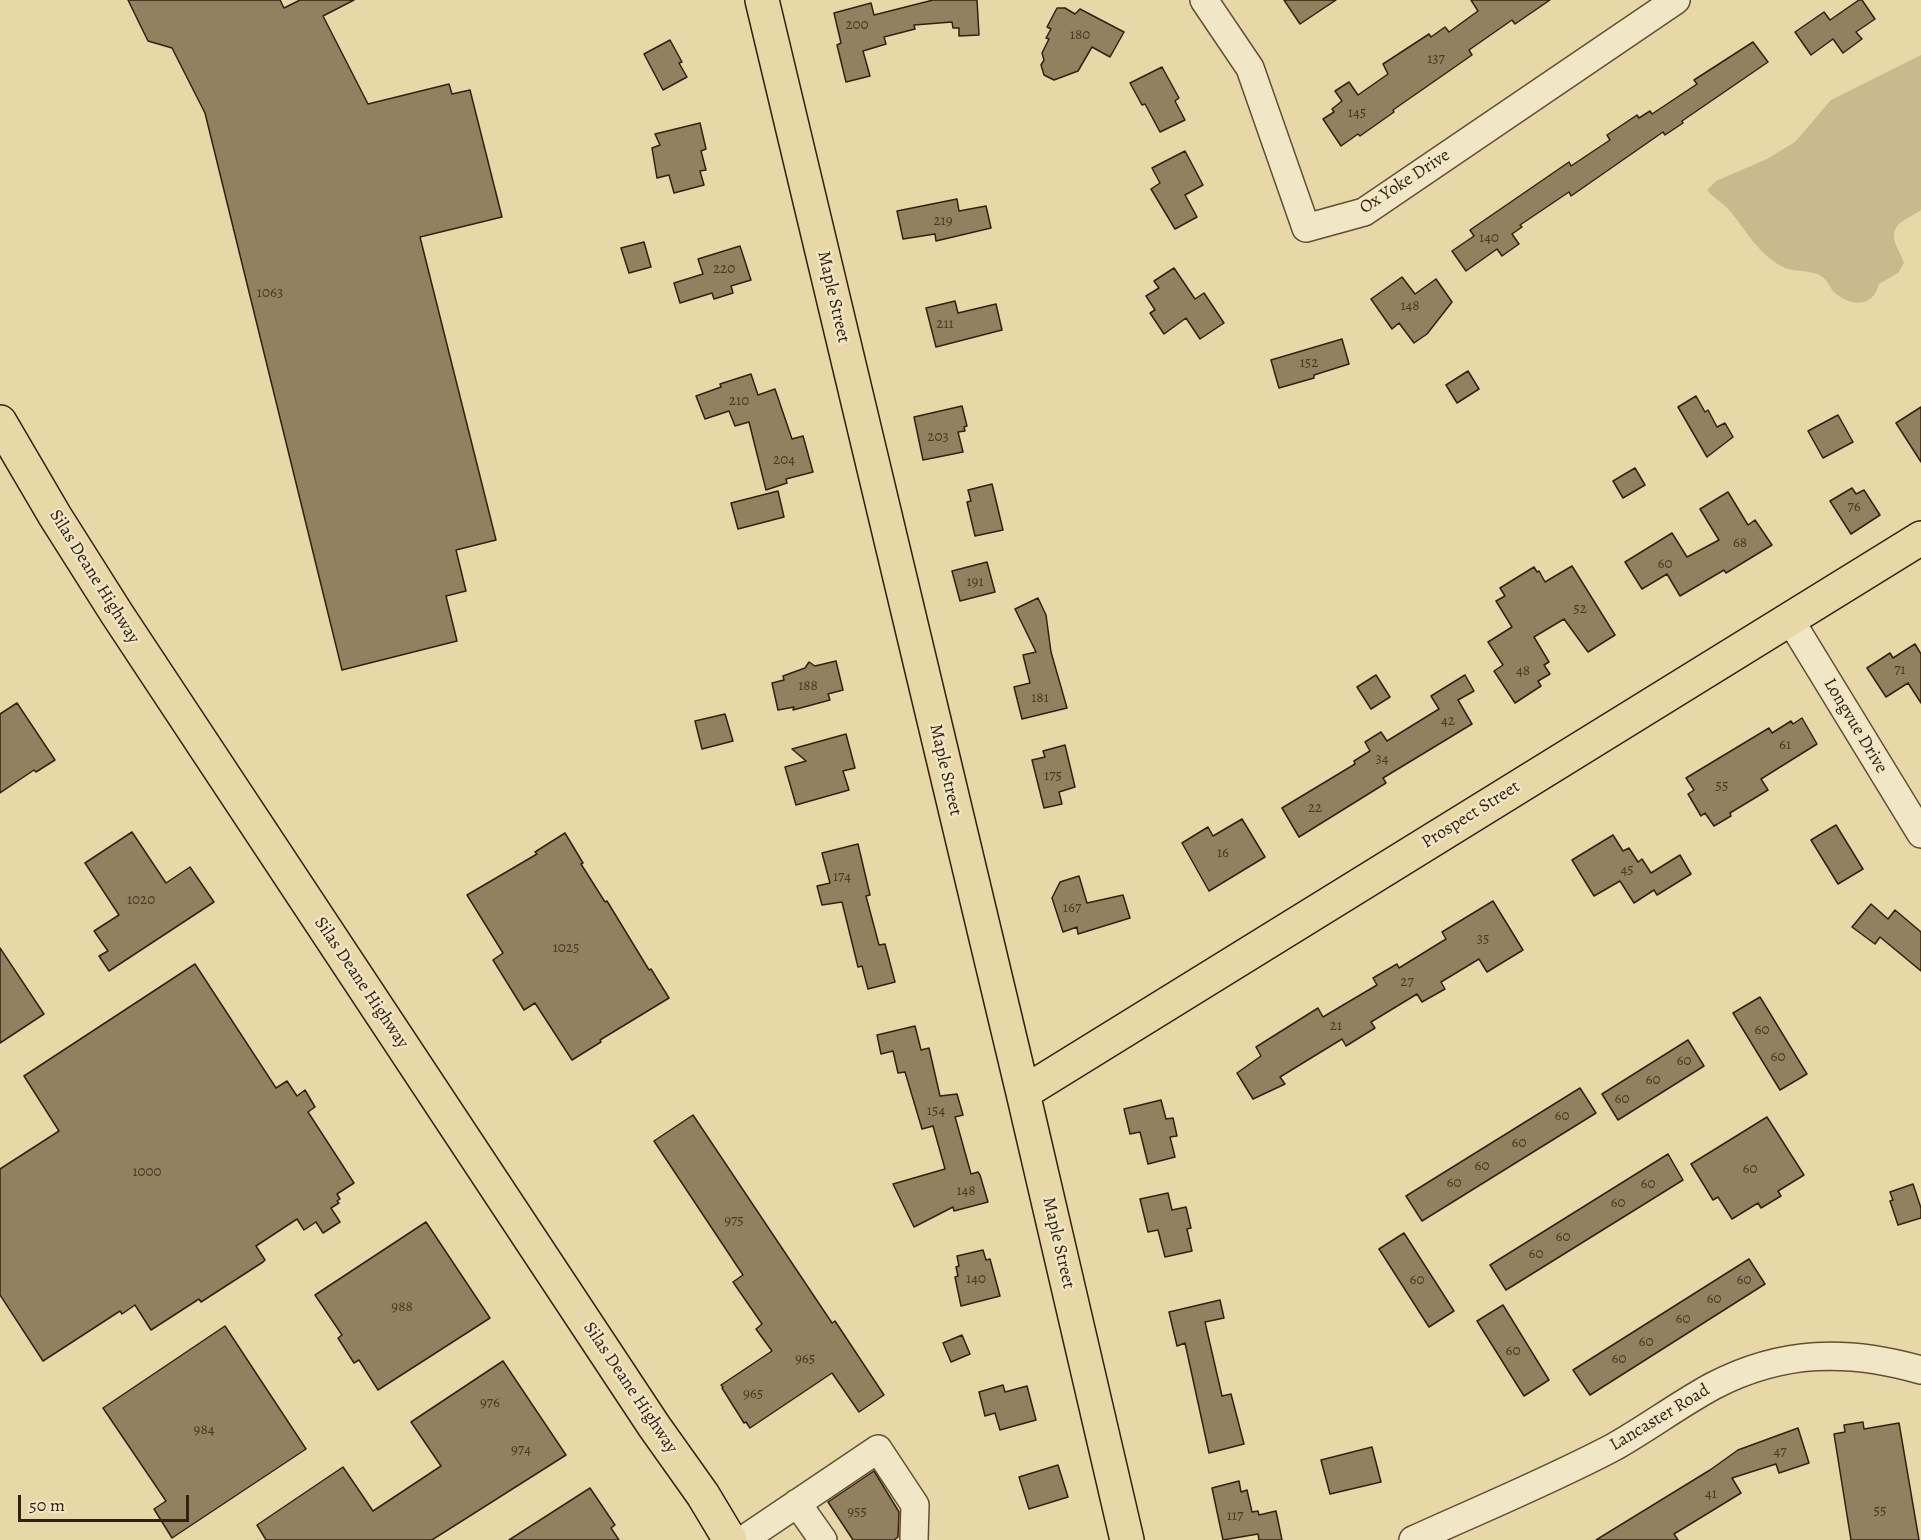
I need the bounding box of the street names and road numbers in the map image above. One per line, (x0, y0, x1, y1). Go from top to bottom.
street label: Ox Yoke Drive (1356, 145, 1454, 219)
street label: Maple Street (812, 249, 854, 345)
street label: Silas Deane Highway (44, 506, 144, 648)
street label: Longvue Drive (1818, 675, 1892, 777)
street label: Maple Street (924, 722, 966, 818)
street label: Prospect Street (1418, 776, 1524, 854)
street label: Silas Deane Highway (309, 913, 413, 1053)
street label: Maple Street (1037, 1195, 1079, 1291)
street label: Silas Deane Highway (578, 1318, 682, 1458)
street label: Lancaster Road (1606, 1380, 1714, 1456)

